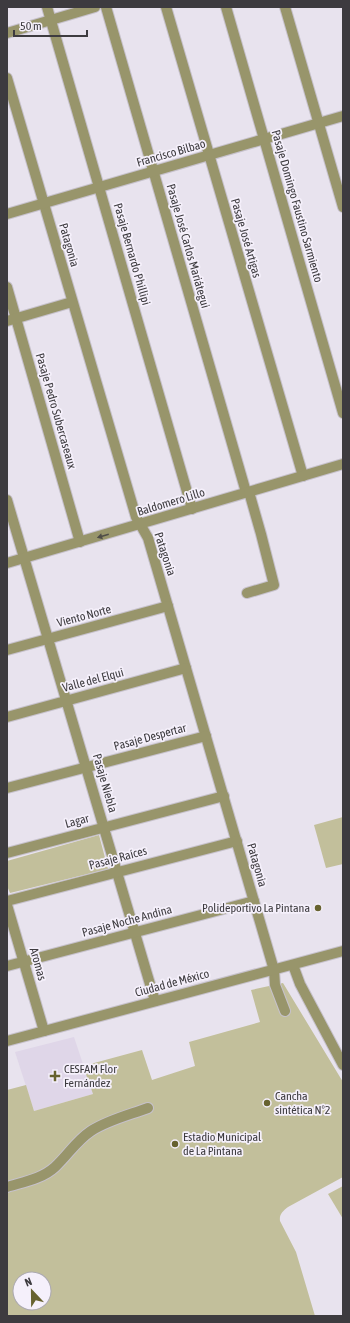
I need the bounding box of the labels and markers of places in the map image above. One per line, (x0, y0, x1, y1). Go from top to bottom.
place label: Polideportivo La Pintana (202, 901, 310, 915)
marker: Polideportivo La Pintana (313, 903, 323, 913)
place label: CESFAM Flor Fernández (64, 1062, 117, 1090)
marker: CESFAM Flor Fernández (49, 1070, 61, 1082)
place label: Cancha sintética N°2 (275, 1089, 331, 1117)
marker: Cancha sintética N°2 (262, 1098, 272, 1108)
place label: Estadio Municipal de La Pintana (183, 1130, 262, 1158)
marker: Estadio Municipal de La Pintana (170, 1139, 180, 1149)

